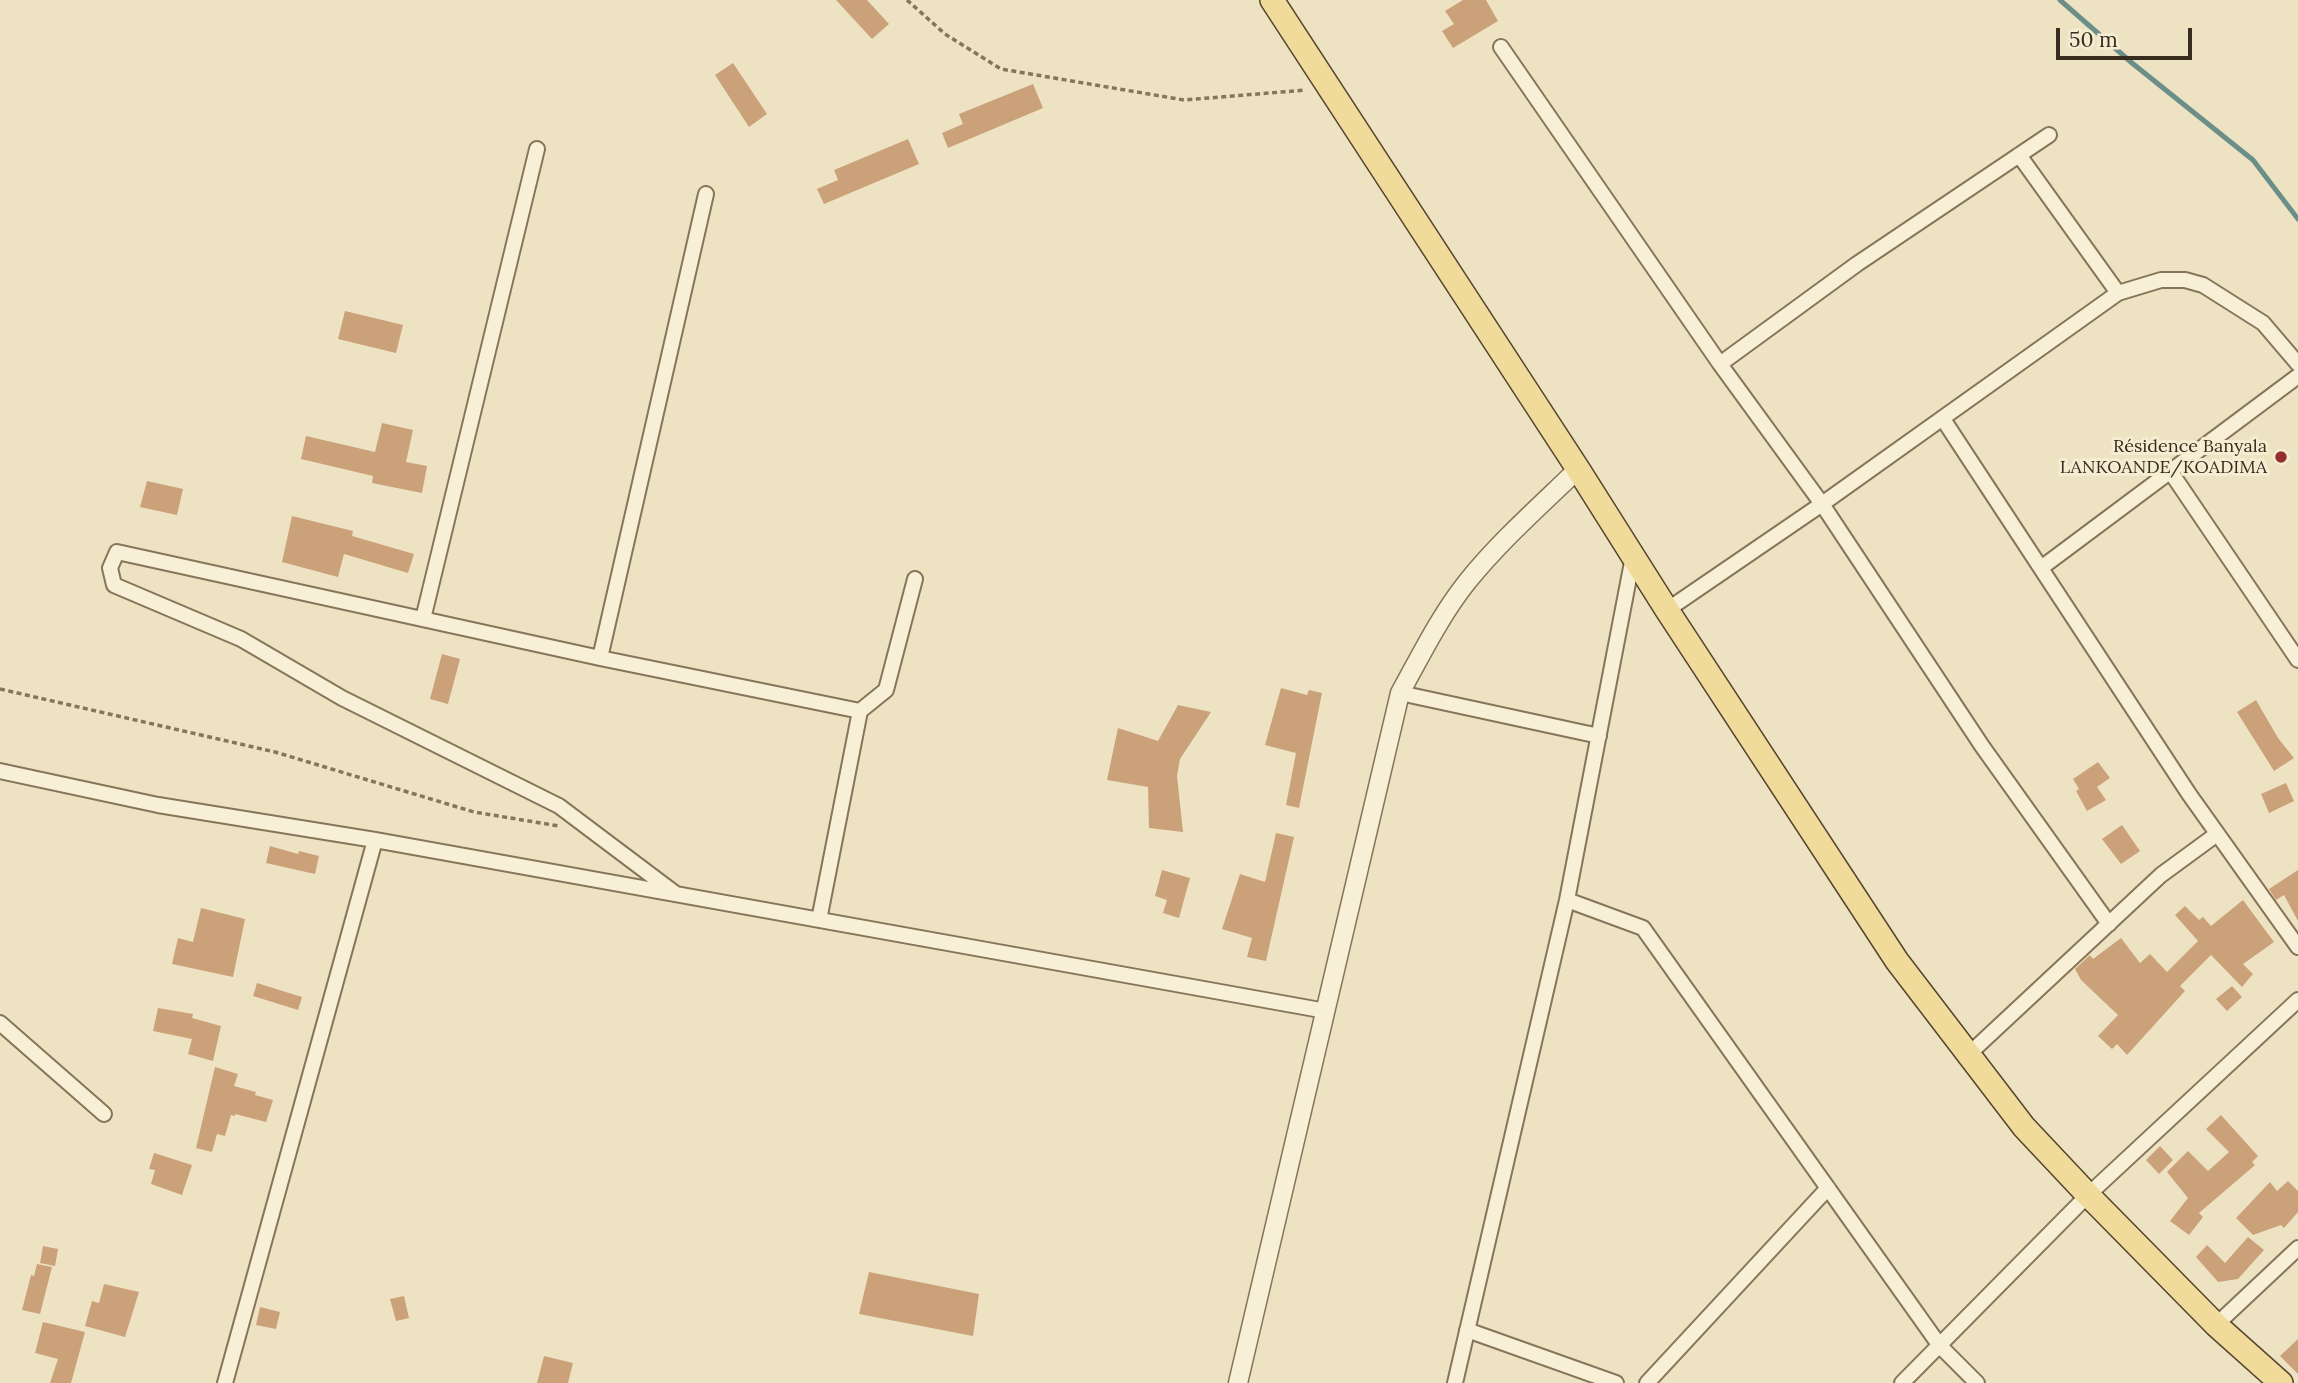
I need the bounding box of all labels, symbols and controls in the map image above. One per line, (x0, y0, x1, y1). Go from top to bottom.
scale bar (2060, 14, 2196, 58)
text: 50 m (2069, 26, 2118, 53)
place label: Résidence Banyala LANKOANDE/KOADIMA (2060, 436, 2267, 478)
marker: Résidence Banyala LANKOANDE/KOADIMA (2273, 449, 2289, 465)

